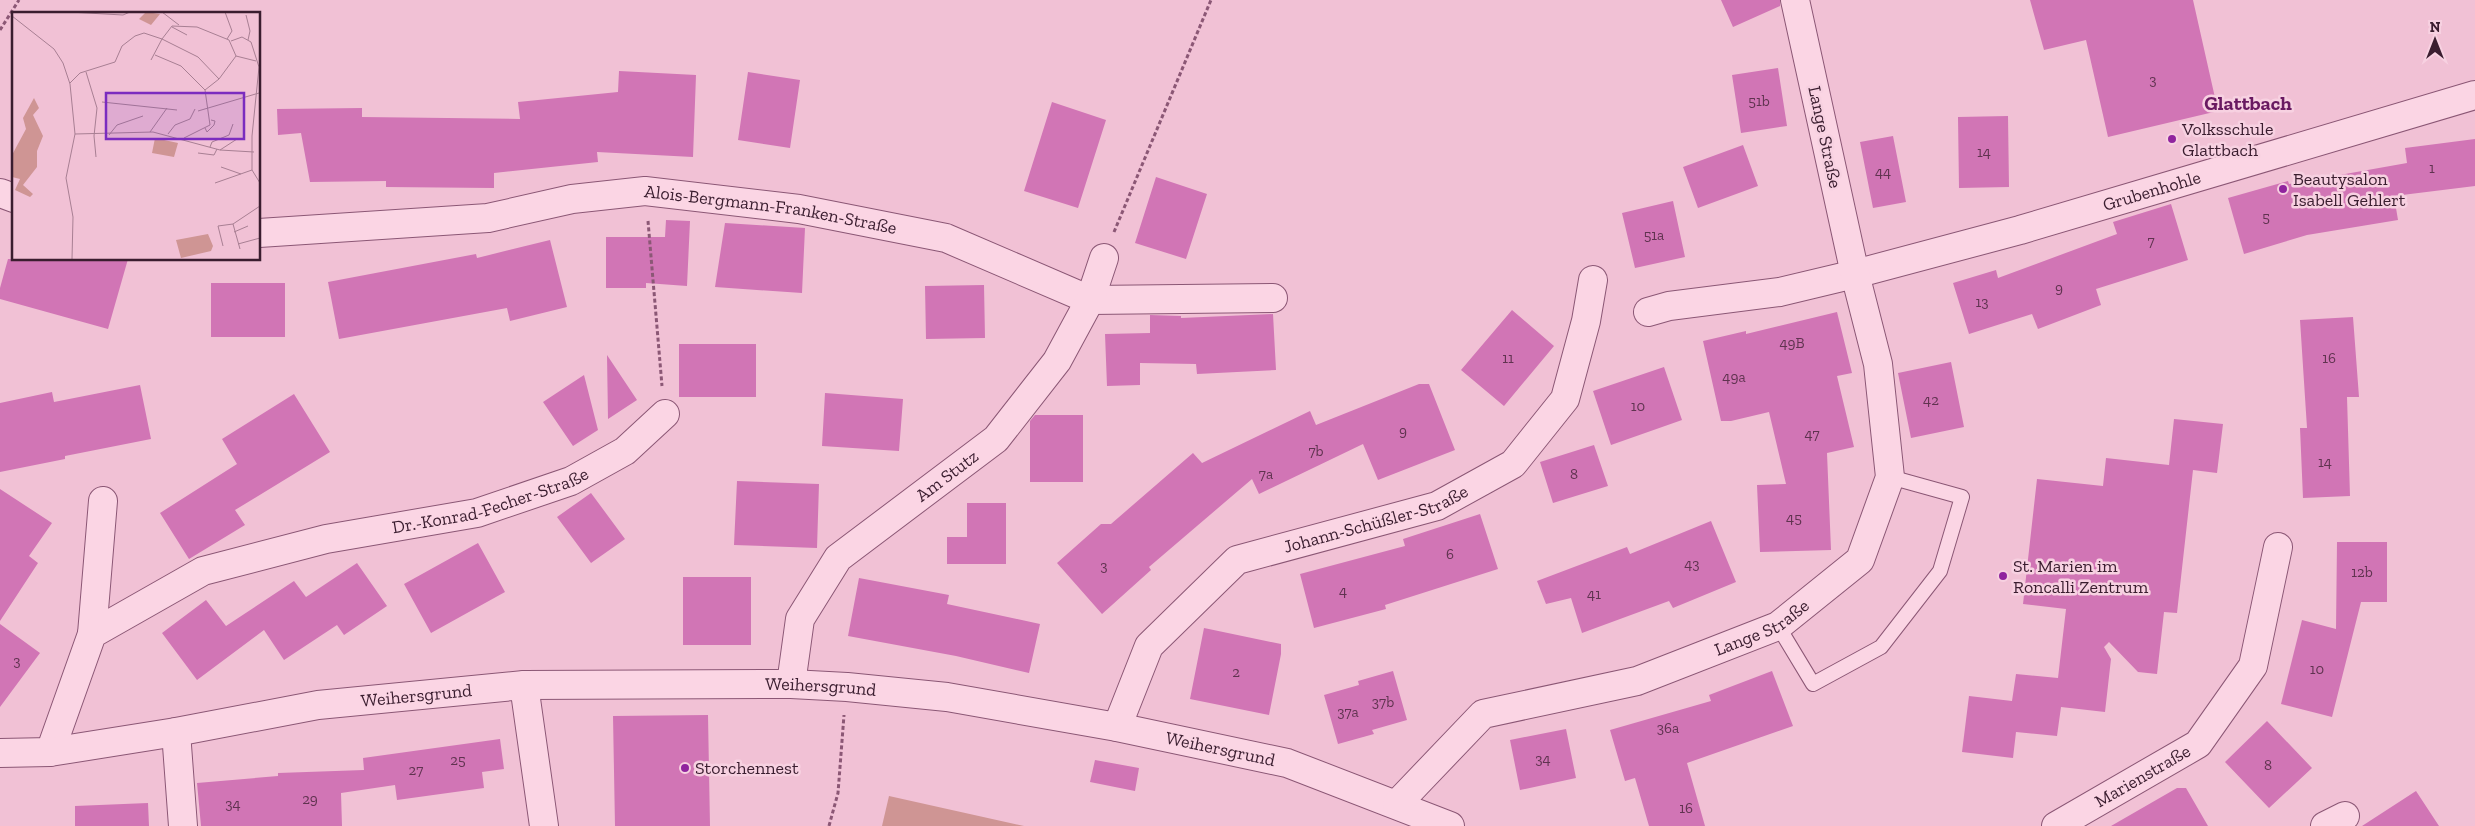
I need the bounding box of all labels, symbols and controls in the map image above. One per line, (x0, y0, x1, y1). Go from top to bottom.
inset map (12, 12, 260, 260)
north arrow (2410, 15, 2460, 65)
text: N (2430, 19, 2441, 36)
house number: 3 (2149, 71, 2157, 89)
street label: Lange Straße (1803, 84, 1847, 190)
district label: Glattbach (2204, 91, 2292, 115)
house number: 51b (1748, 92, 1770, 110)
place label: Volksschule Glattbach (2181, 118, 2273, 161)
marker: Volksschule Glattbach (2166, 133, 2178, 145)
house number: 14 (1977, 143, 1991, 161)
house number: 1 (2429, 159, 2435, 177)
house number: 44 (1875, 163, 1891, 181)
street label: Grubenhohle (2100, 166, 2203, 216)
place label: Beautysalon Isabell Gehlert (2293, 168, 2406, 211)
street label: Alois-Bergmann-Franken-Straße (643, 180, 899, 239)
marker: Beautysalon Isabell Gehlert (2277, 183, 2289, 195)
house number: 5 (2262, 208, 2270, 226)
house number: 51a (1644, 226, 1664, 244)
house number: 7 (2147, 232, 2155, 250)
house number: 9 (2055, 279, 2063, 297)
house number: 13 (1975, 293, 1989, 311)
house number: 49B (1779, 334, 1805, 352)
house number: 11 (1502, 349, 1514, 367)
house number: 16 (2322, 349, 2336, 367)
house number: 49a (1722, 368, 1746, 386)
house number: 42 (1923, 391, 1939, 409)
house number: 10 (1631, 397, 1645, 415)
house number: 9 (1399, 422, 1407, 440)
house number: 47 (1805, 425, 1819, 443)
house number: 7b (1308, 442, 1324, 460)
street label: Am Stutz (911, 445, 983, 507)
house number: 14 (2318, 453, 2332, 471)
street label: Dr.-Konrad-Fecher-Straße (390, 463, 592, 538)
house number: 7a (1259, 465, 1273, 483)
house number: 8 (1570, 465, 1578, 483)
street label: Johann-Schüßler-Straße (1281, 480, 1472, 558)
house number: 45 (1786, 509, 1802, 527)
house number: 6 (1446, 545, 1454, 563)
house number: 43 (1684, 555, 1700, 573)
place label: St. Marien im Roncalli Zentrum (2013, 555, 2149, 598)
house number: 3 (1100, 557, 1108, 575)
house number: 12b (2351, 563, 2373, 581)
marker: St. Marien im Roncalli Zentrum (1997, 570, 2009, 582)
house number: 4 (1339, 582, 1347, 600)
house number: 41 (1587, 585, 1601, 603)
street label: Lange Straße (1711, 594, 1813, 661)
house number: 3 (13, 652, 21, 670)
house number: 10 (2310, 660, 2324, 678)
house number: 2 (1232, 663, 1240, 681)
street label: Weihersgrund (765, 673, 878, 701)
street label: Weihersgrund (360, 679, 473, 712)
house number: 37b (1372, 693, 1394, 711)
house number: 37a (1337, 703, 1359, 721)
house number: 36a (1657, 719, 1679, 737)
street label: Weihersgrund (1164, 727, 1277, 771)
street label: Marienstraße (2091, 740, 2194, 812)
house number: 34 (1535, 750, 1551, 768)
house number: 25 (450, 751, 466, 769)
house number: 8 (2264, 756, 2272, 774)
place label: Storchennest (695, 757, 799, 779)
house number: 27 (409, 761, 423, 779)
marker: Storchennest (679, 762, 691, 774)
house number: 29 (302, 790, 318, 808)
house number: 34 (225, 795, 241, 813)
house number: 16 (1679, 799, 1693, 817)

